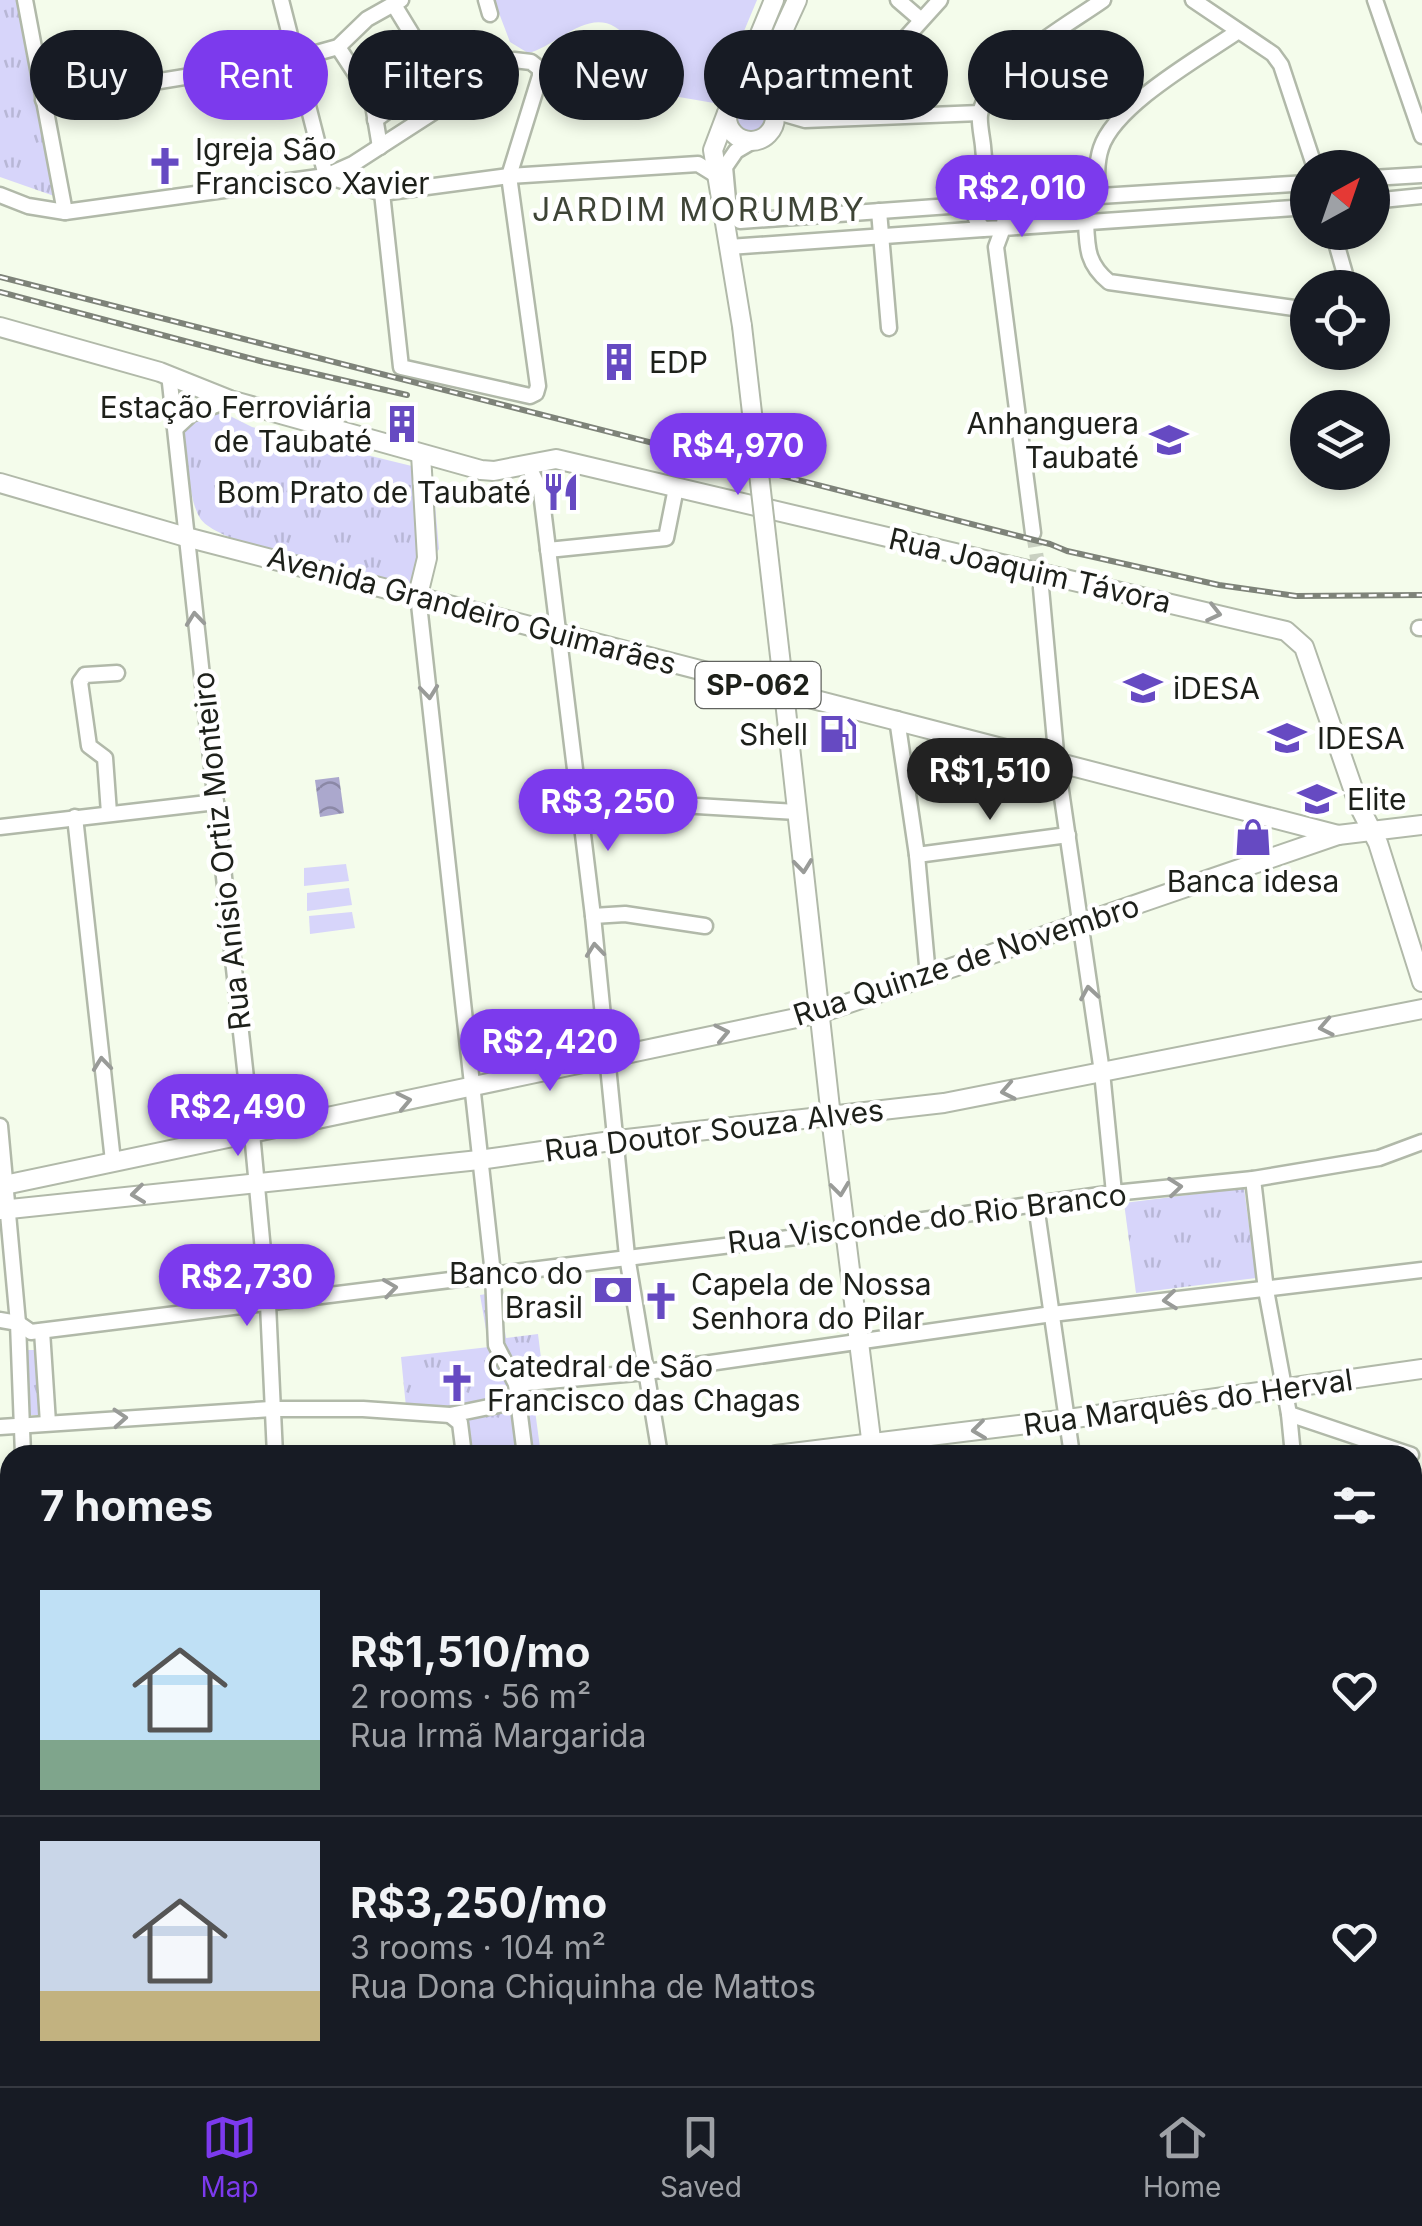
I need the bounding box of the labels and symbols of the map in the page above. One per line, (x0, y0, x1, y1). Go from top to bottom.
place label: Igreja São Francisco Xavier (195, 131, 430, 201)
church icon: Igreja São Francisco Xavier (144, 145, 186, 187)
north arrow (1290, 150, 1390, 250)
pin: R$2,010 (930, 155, 1114, 240)
district label: JARDIM MORUMBY (532, 190, 866, 229)
building icon: EDP (598, 341, 640, 383)
place label: EDP (649, 344, 708, 380)
place label: Estação Ferroviária de Taubaté (100, 389, 372, 459)
building icon: Estação Ferroviária de Taubaté (381, 403, 423, 445)
place label: Anhanguera Taubaté (967, 405, 1139, 475)
pin: R$4,970 (646, 413, 830, 498)
school or university icon: Anhanguera Taubaté (1148, 419, 1190, 461)
restaurant icon: Bom Prato de Taubaté (540, 471, 582, 513)
place label: Bom Prato de Taubaté (217, 474, 531, 510)
street label: Rua Joaquim Távora (885, 520, 1175, 620)
street label: Avenida Grandeiro Guimarães (264, 538, 680, 682)
one-way arrow (1205, 601, 1222, 622)
one-way arrow (185, 611, 206, 627)
road number: SP-062 (696, 662, 820, 708)
school or university icon: iDESA (1122, 667, 1164, 709)
street label: Rua Anísio Ortiz Monteiro (184, 670, 258, 1032)
place label: iDESA (1173, 670, 1260, 706)
one-way arrow (417, 684, 439, 700)
fuel station icon: Shell (817, 713, 859, 755)
place label: Shell (739, 716, 808, 752)
school or university icon: IDESA (1266, 717, 1308, 759)
place label: IDESA (1317, 720, 1405, 756)
pin: R$1,510 (898, 738, 1082, 823)
pin: R$3,250 (516, 769, 700, 854)
school or university icon: Elite (1296, 778, 1338, 820)
place label: Elite (1347, 781, 1407, 817)
shop icon: Banca idesa (1232, 816, 1274, 858)
one-way arrow (792, 858, 813, 874)
place label: Banca idesa (1167, 863, 1339, 899)
street label: Rua Quinze de Novembro (789, 887, 1143, 1033)
one-way arrow (585, 941, 606, 957)
one-way arrow (1080, 984, 1101, 1001)
pin: R$2,420 (458, 1009, 642, 1094)
one-way arrow (1318, 1016, 1335, 1037)
one-way arrow (713, 1024, 730, 1045)
one-way arrow (92, 1056, 113, 1072)
pin: R$2,490 (146, 1074, 330, 1159)
one-way arrow (999, 1079, 1016, 1100)
one-way arrow (395, 1091, 412, 1112)
street label: Rua Doutor Souza Alves (542, 1091, 886, 1169)
street label: Rua Visconde do Rio Branco (725, 1176, 1129, 1260)
one-way arrow (1168, 1177, 1184, 1198)
one-way arrow (829, 1181, 850, 1197)
one-way arrow (130, 1183, 146, 1204)
pin: R$2,730 (155, 1244, 339, 1329)
place label: Banco do Brasil (449, 1255, 583, 1325)
place label: Capela de Nossa Senhora do Pilar (691, 1266, 932, 1336)
bank icon: Banco do Brasil (592, 1269, 634, 1311)
one-way arrow (381, 1278, 398, 1299)
church icon: Capela de Nossa Senhora do Pilar (640, 1280, 682, 1322)
one-way arrow (1161, 1289, 1177, 1311)
place label: Catedral de São Francisco das Chagas (487, 1348, 801, 1418)
street label: Rua Marquês do Herval (1021, 1361, 1355, 1443)
church icon: Catedral de São Francisco das Chagas (436, 1362, 478, 1404)
one-way arrow (113, 1408, 129, 1430)
one-way arrow (970, 1419, 986, 1440)

